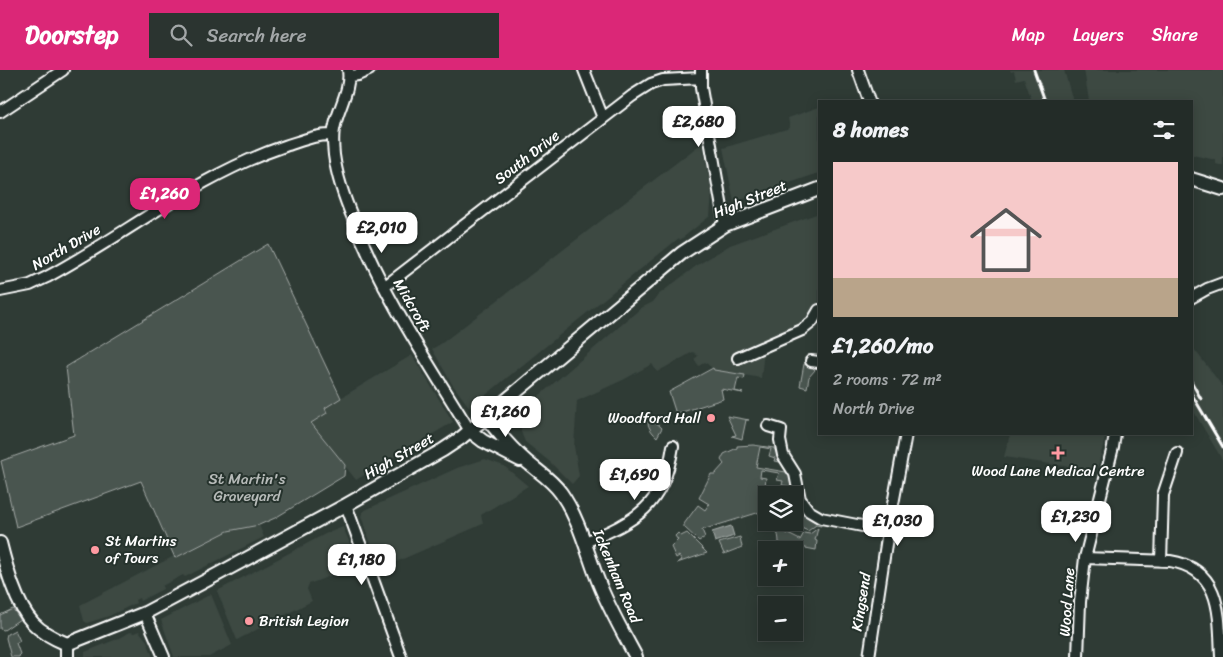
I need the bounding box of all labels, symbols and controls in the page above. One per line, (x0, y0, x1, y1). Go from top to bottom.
search box (149, 13, 499, 58)
text: Doorstep (25, 14, 119, 56)
text: Search here (207, 19, 307, 52)
text: Map (1012, 19, 1045, 51)
text: Layers (1073, 19, 1124, 51)
text: Share (1152, 19, 1198, 51)
icon: search (167, 21, 195, 49)
pin: £2,680 (658, 106, 740, 148)
text: £2,680 (674, 107, 724, 136)
text: 8 homes (833, 111, 908, 149)
icon: filters (1150, 116, 1178, 144)
street label: South Drive (489, 123, 566, 191)
street label: High Street (709, 172, 791, 226)
pin: £1,260 (124, 178, 206, 220)
text: £1,260 (141, 179, 189, 208)
icon: home (961, 195, 1051, 285)
pin: £2,010 (341, 212, 423, 254)
text: £2,010 (357, 213, 407, 242)
street label: North Drive (26, 216, 106, 277)
street label: Midcroft (386, 273, 438, 337)
text: £1,260/mo (833, 327, 933, 365)
text: 2 rooms · 72 m² (833, 365, 942, 394)
text: North Drive (833, 394, 915, 423)
pin: £1,260 (465, 396, 547, 438)
text: £1,260 (482, 397, 530, 426)
place label: Woodford Hall (608, 405, 702, 431)
marker: Woodford Hall (705, 412, 717, 424)
street label: High Street (359, 425, 440, 487)
marker: Wood Lane Medical Centre (1051, 446, 1065, 460)
pin: £1,690 (594, 458, 676, 501)
place label: Wood Lane Medical Centre (972, 458, 1144, 484)
text: £1,690 (611, 460, 659, 489)
park label: St Martin's Graveyard (208, 466, 286, 509)
map controls (758, 486, 803, 641)
button: layers (758, 486, 803, 531)
pin: £1,230 (1035, 500, 1117, 543)
text: £1,230 (1052, 502, 1100, 531)
pin: £1,030 (857, 504, 939, 547)
text: £1,030 (874, 506, 922, 535)
street label: Ickenham Road (585, 524, 649, 628)
place label: St Martins of Tours (105, 528, 177, 571)
button: + (758, 541, 803, 586)
marker: St Martins of Tours (89, 544, 101, 556)
pin: £1,180 (321, 544, 403, 586)
text: £1,180 (339, 545, 385, 574)
street label: Wood Lane (1052, 566, 1082, 637)
street label: Kingsend (844, 570, 879, 633)
button: − (758, 596, 803, 641)
place label: British Legion (259, 608, 349, 634)
marker: British Legion (243, 615, 255, 627)

